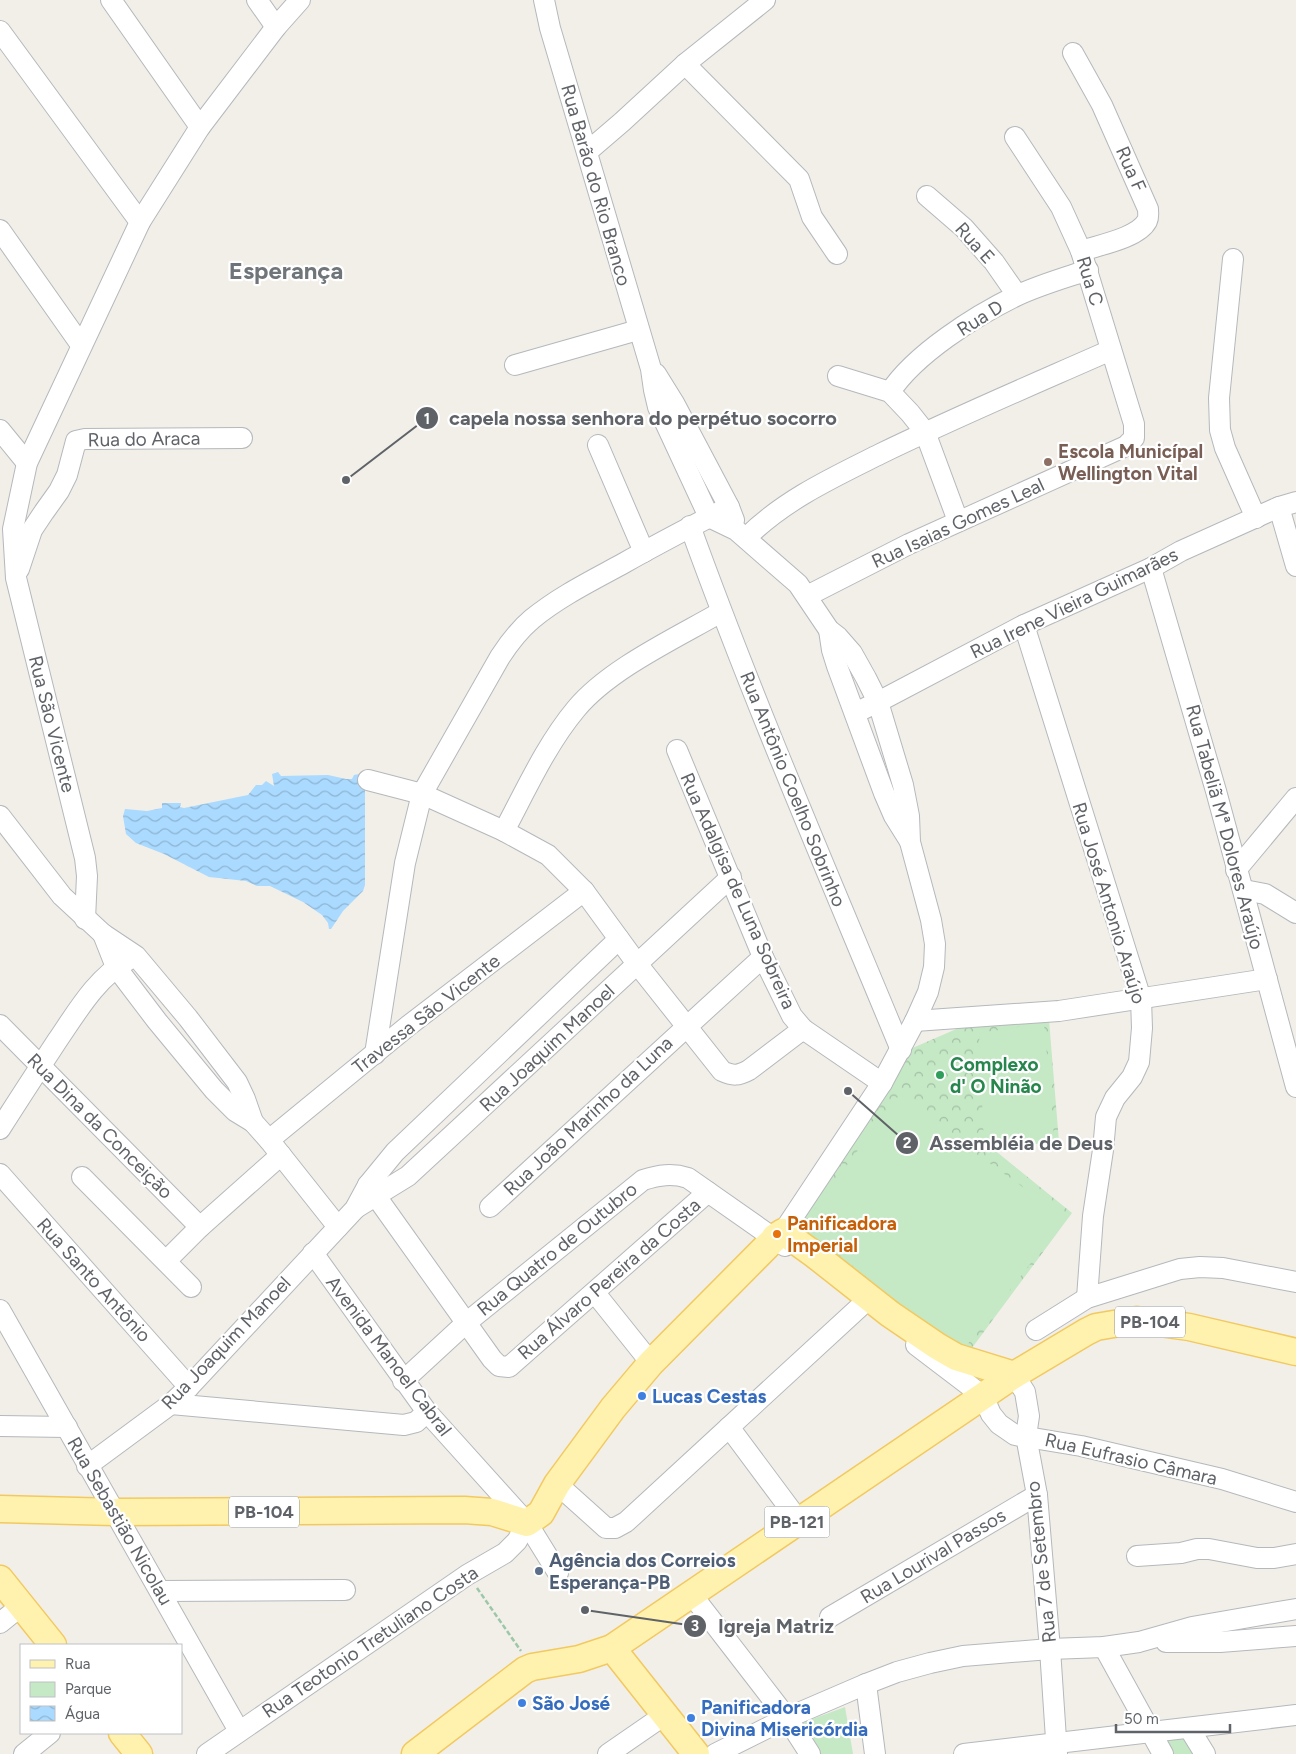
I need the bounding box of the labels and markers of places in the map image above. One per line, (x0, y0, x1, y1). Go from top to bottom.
callout: capela nossa senhora do perpétuo socorro (414, 401, 847, 436)
place label: Escola Municípal Wellington Vital (1058, 440, 1203, 485)
marker: Escola Municípal Wellington Vital (1042, 456, 1054, 468)
place label: Complexo d' O Ninão (950, 1053, 1042, 1098)
marker: Complexo d' O Ninão (934, 1069, 946, 1081)
callout: Assembléia de Deus (894, 1125, 1123, 1160)
place label: Panificadora Imperial (787, 1212, 897, 1257)
marker: Panificadora Imperial (771, 1228, 783, 1240)
place label: Lucas Cestas (652, 1385, 767, 1408)
marker: Lucas Cestas (636, 1390, 648, 1402)
place label: Agência dos Correios Esperança-PB (549, 1549, 736, 1594)
marker: Agência dos Correios Esperança-PB (533, 1565, 545, 1577)
callout: Igreja Matriz (683, 1608, 844, 1643)
place label: São José (532, 1692, 611, 1715)
place label: Panificadora Divina Misericórdia (701, 1696, 868, 1741)
marker: São José (516, 1697, 528, 1709)
marker: Panificadora Divina Misericórdia (685, 1712, 697, 1724)

